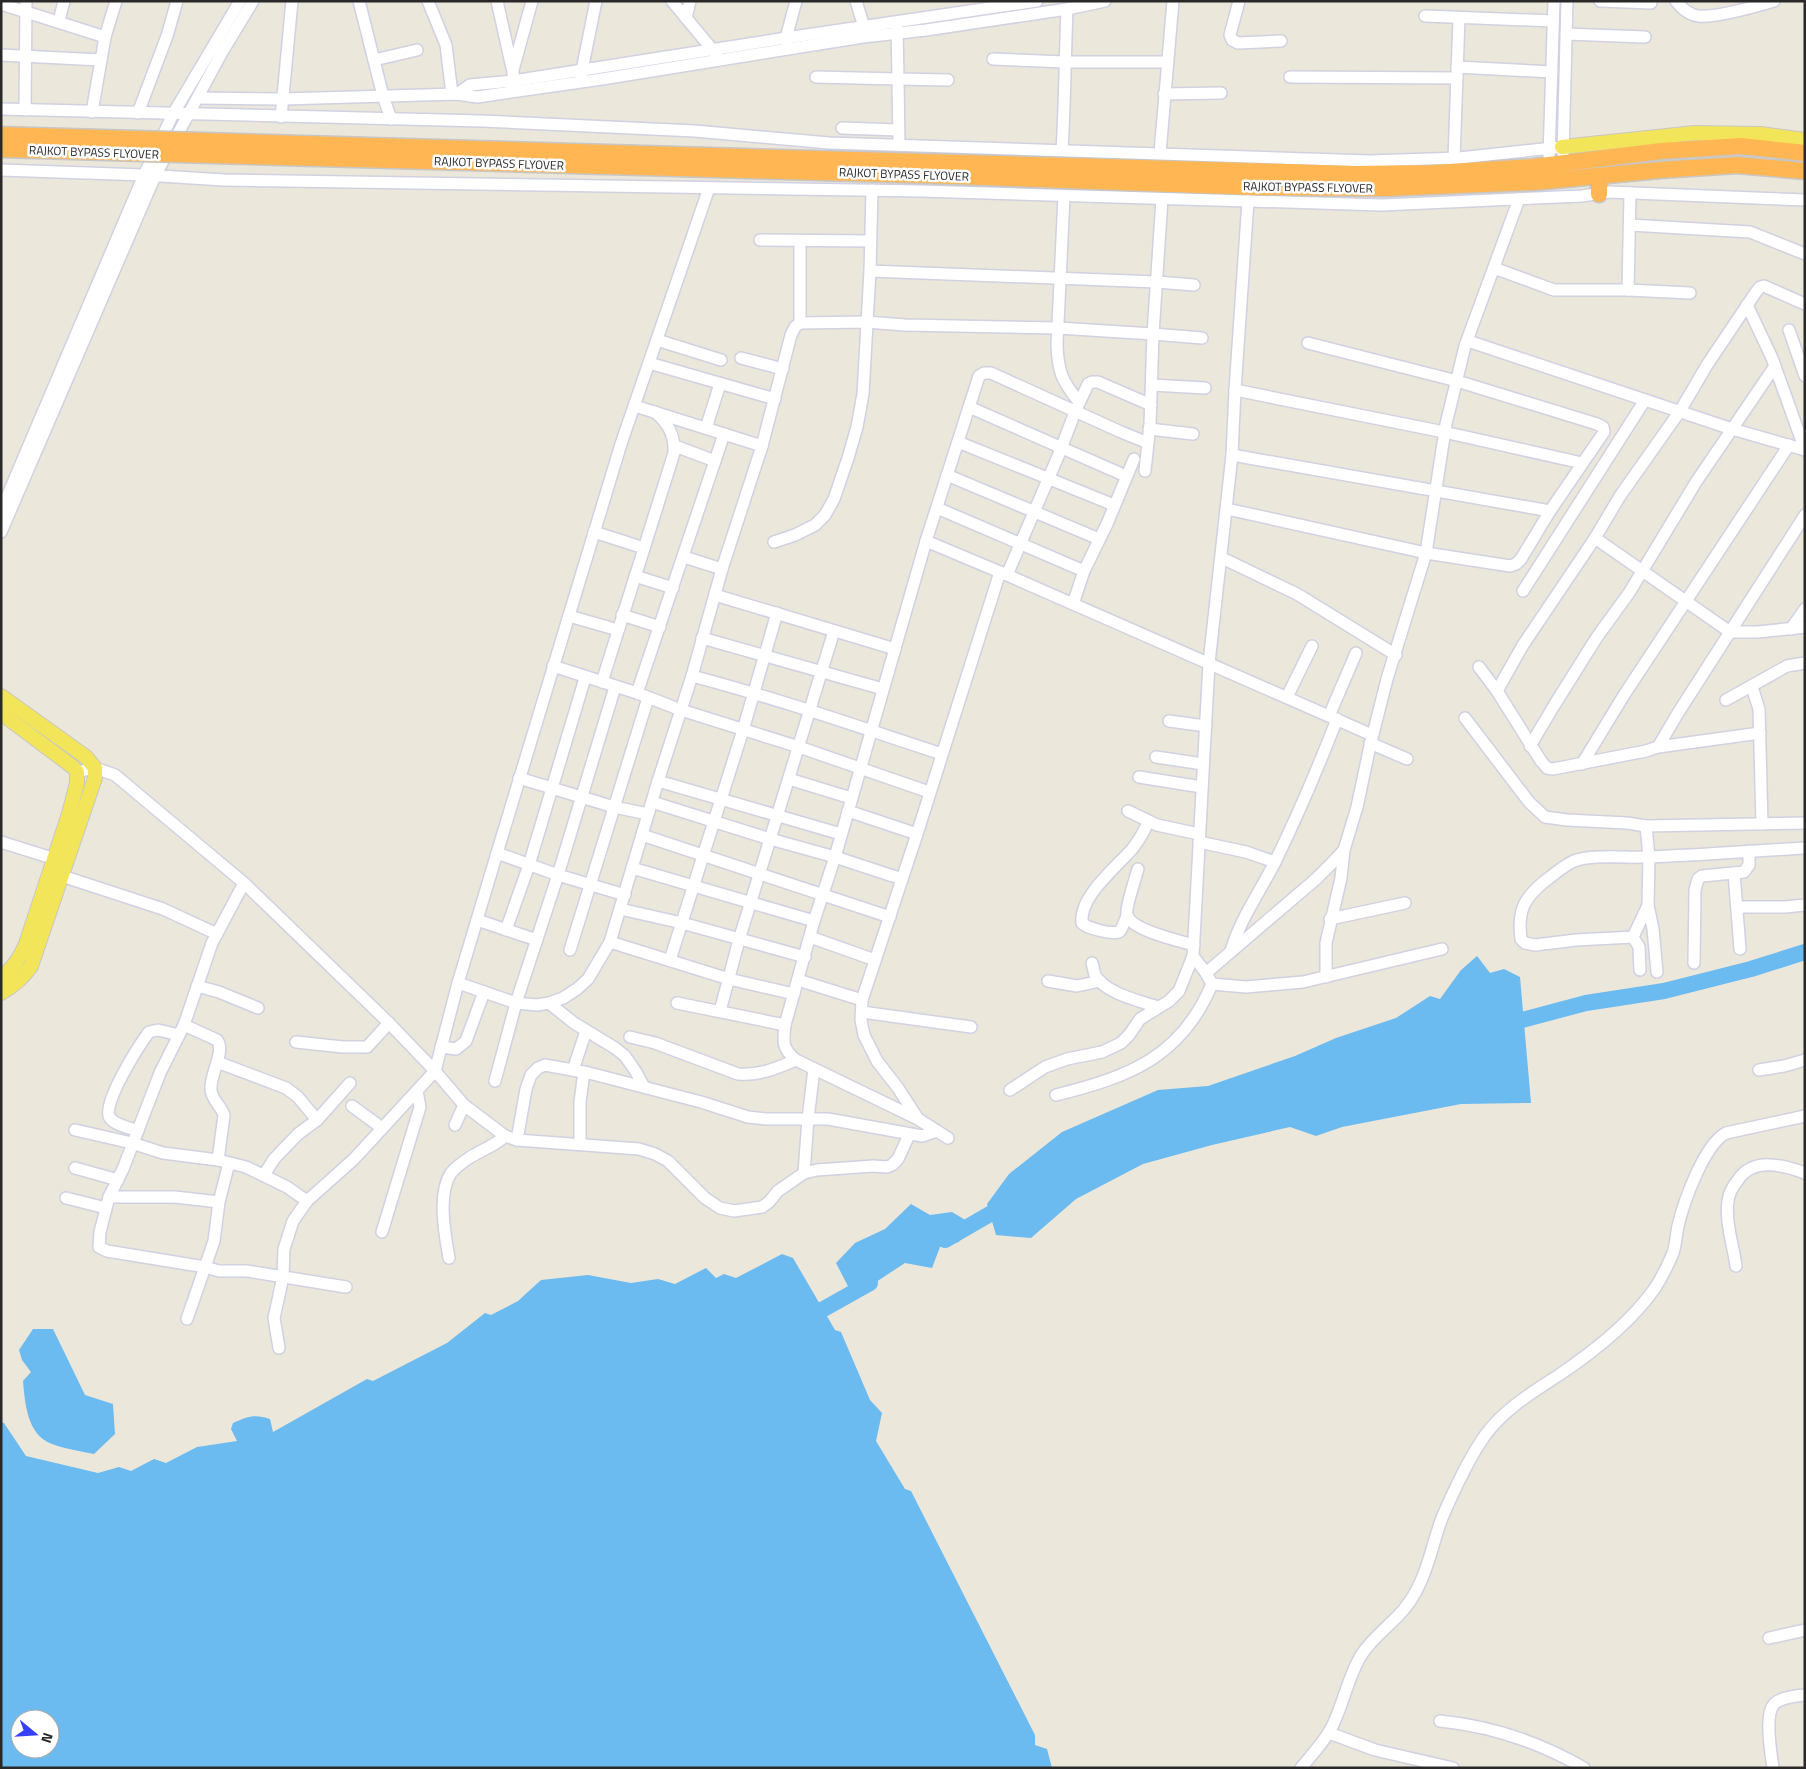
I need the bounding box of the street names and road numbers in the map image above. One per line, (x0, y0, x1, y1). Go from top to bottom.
street label: RAJKOT BYPASS FLYOVER (29, 140, 159, 164)
street label: RAJKOT BYPASS FLYOVER (434, 151, 564, 175)
street label: RAJKOT BYPASS FLYOVER (839, 162, 969, 186)
street label: RAJKOT BYPASS FLYOVER (1243, 176, 1373, 198)

